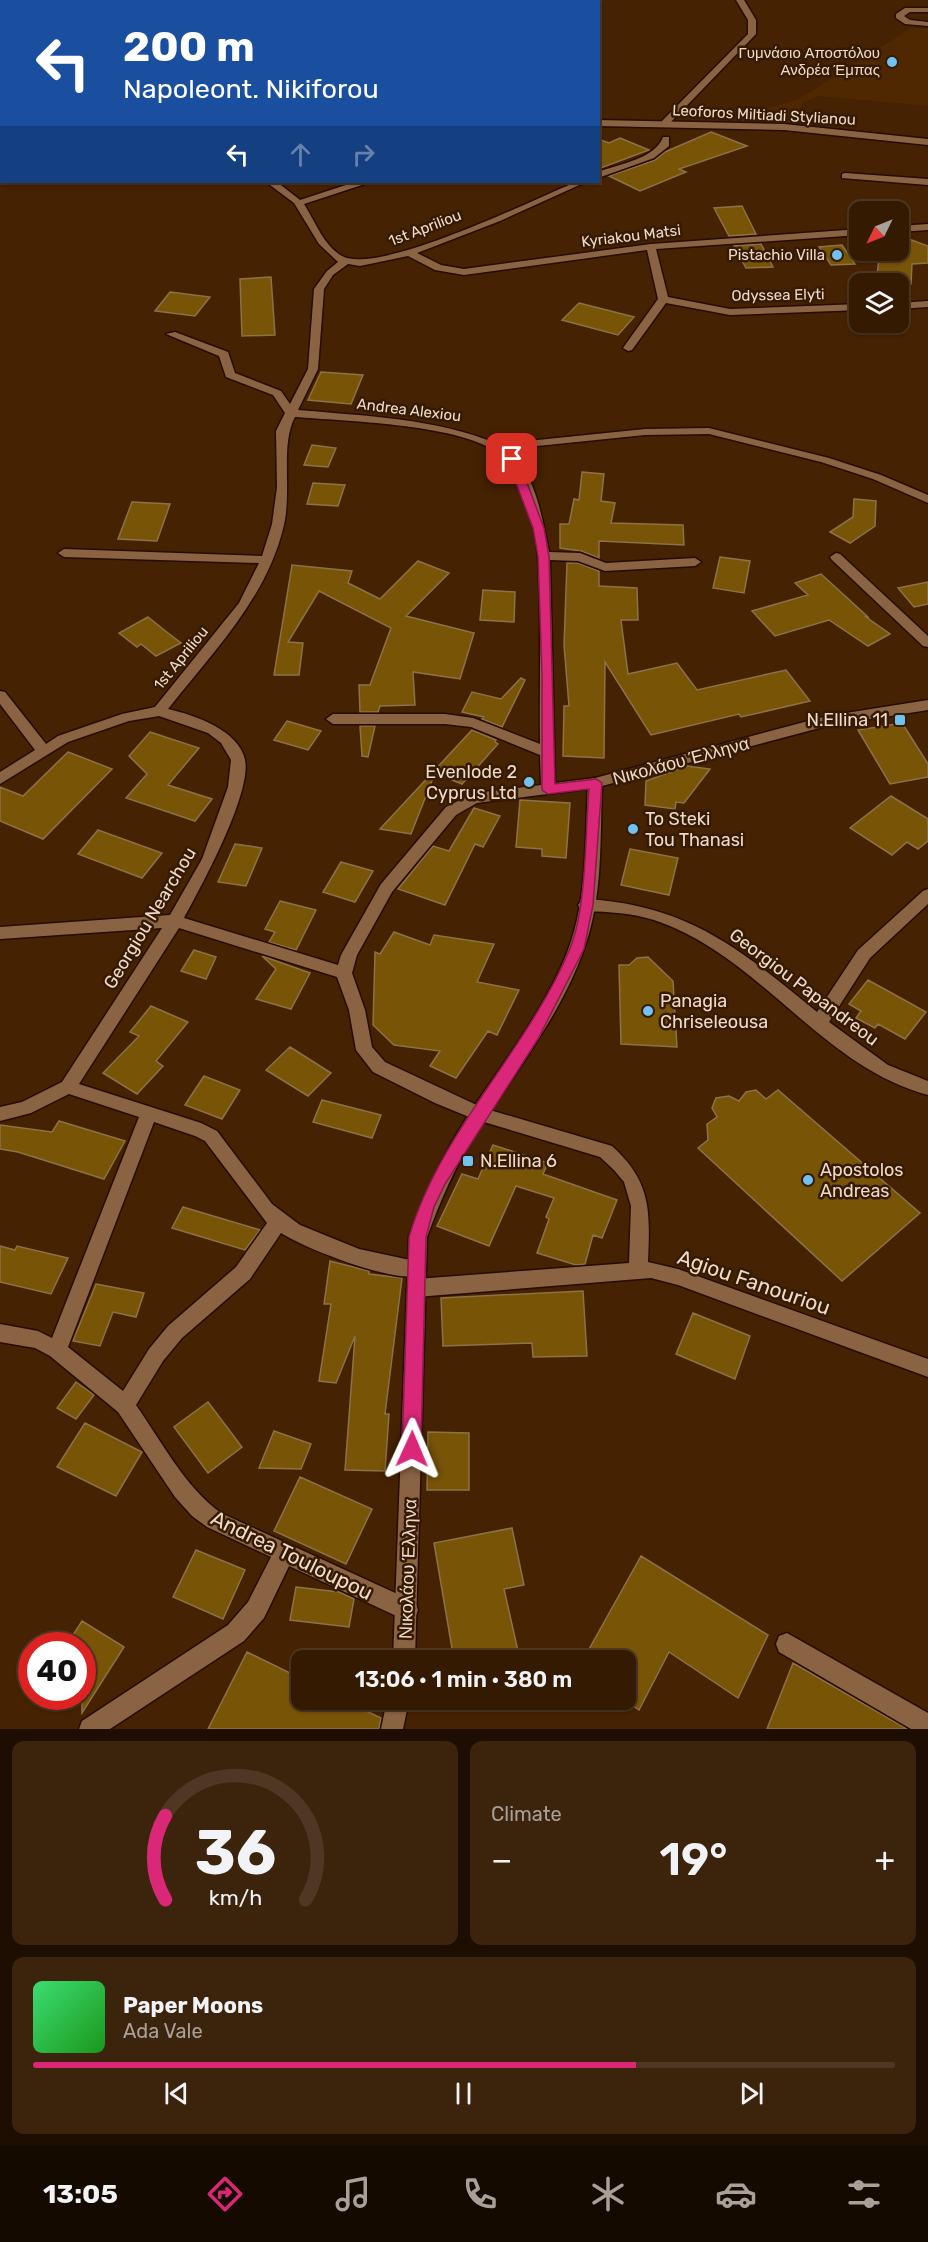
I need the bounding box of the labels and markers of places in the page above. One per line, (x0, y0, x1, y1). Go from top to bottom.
place label: Γυμνάσιο Αποστόλου Ανδρέα Έμπας (739, 44, 880, 79)
marker: Γυμνάσιο Αποστόλου Ανδρέα Έμπας (885, 55, 899, 69)
place label: Pistachio Villa (728, 246, 825, 264)
marker: Pistachio Villa (830, 248, 844, 262)
pin (486, 433, 537, 484)
place label: N.Ellina 11 (807, 709, 888, 731)
marker: N.Ellina 11 (893, 713, 907, 727)
place label: Evenlode 2 Cyprus Ltd (425, 761, 517, 804)
marker: Evenlode 2 Cyprus Ltd (522, 775, 536, 789)
place label: To Steki Tou Thanasi (645, 808, 744, 851)
marker: To Steki Tou Thanasi (626, 822, 640, 836)
place label: Panagia Chriseleousa (660, 990, 768, 1033)
marker: Panagia Chriseleousa (641, 1004, 655, 1018)
place label: N.Ellina 6 (480, 1150, 557, 1172)
marker: N.Ellina 6 (461, 1154, 475, 1168)
place label: Apostolos Andreas (820, 1159, 904, 1202)
marker: Apostolos Andreas (801, 1173, 815, 1187)

